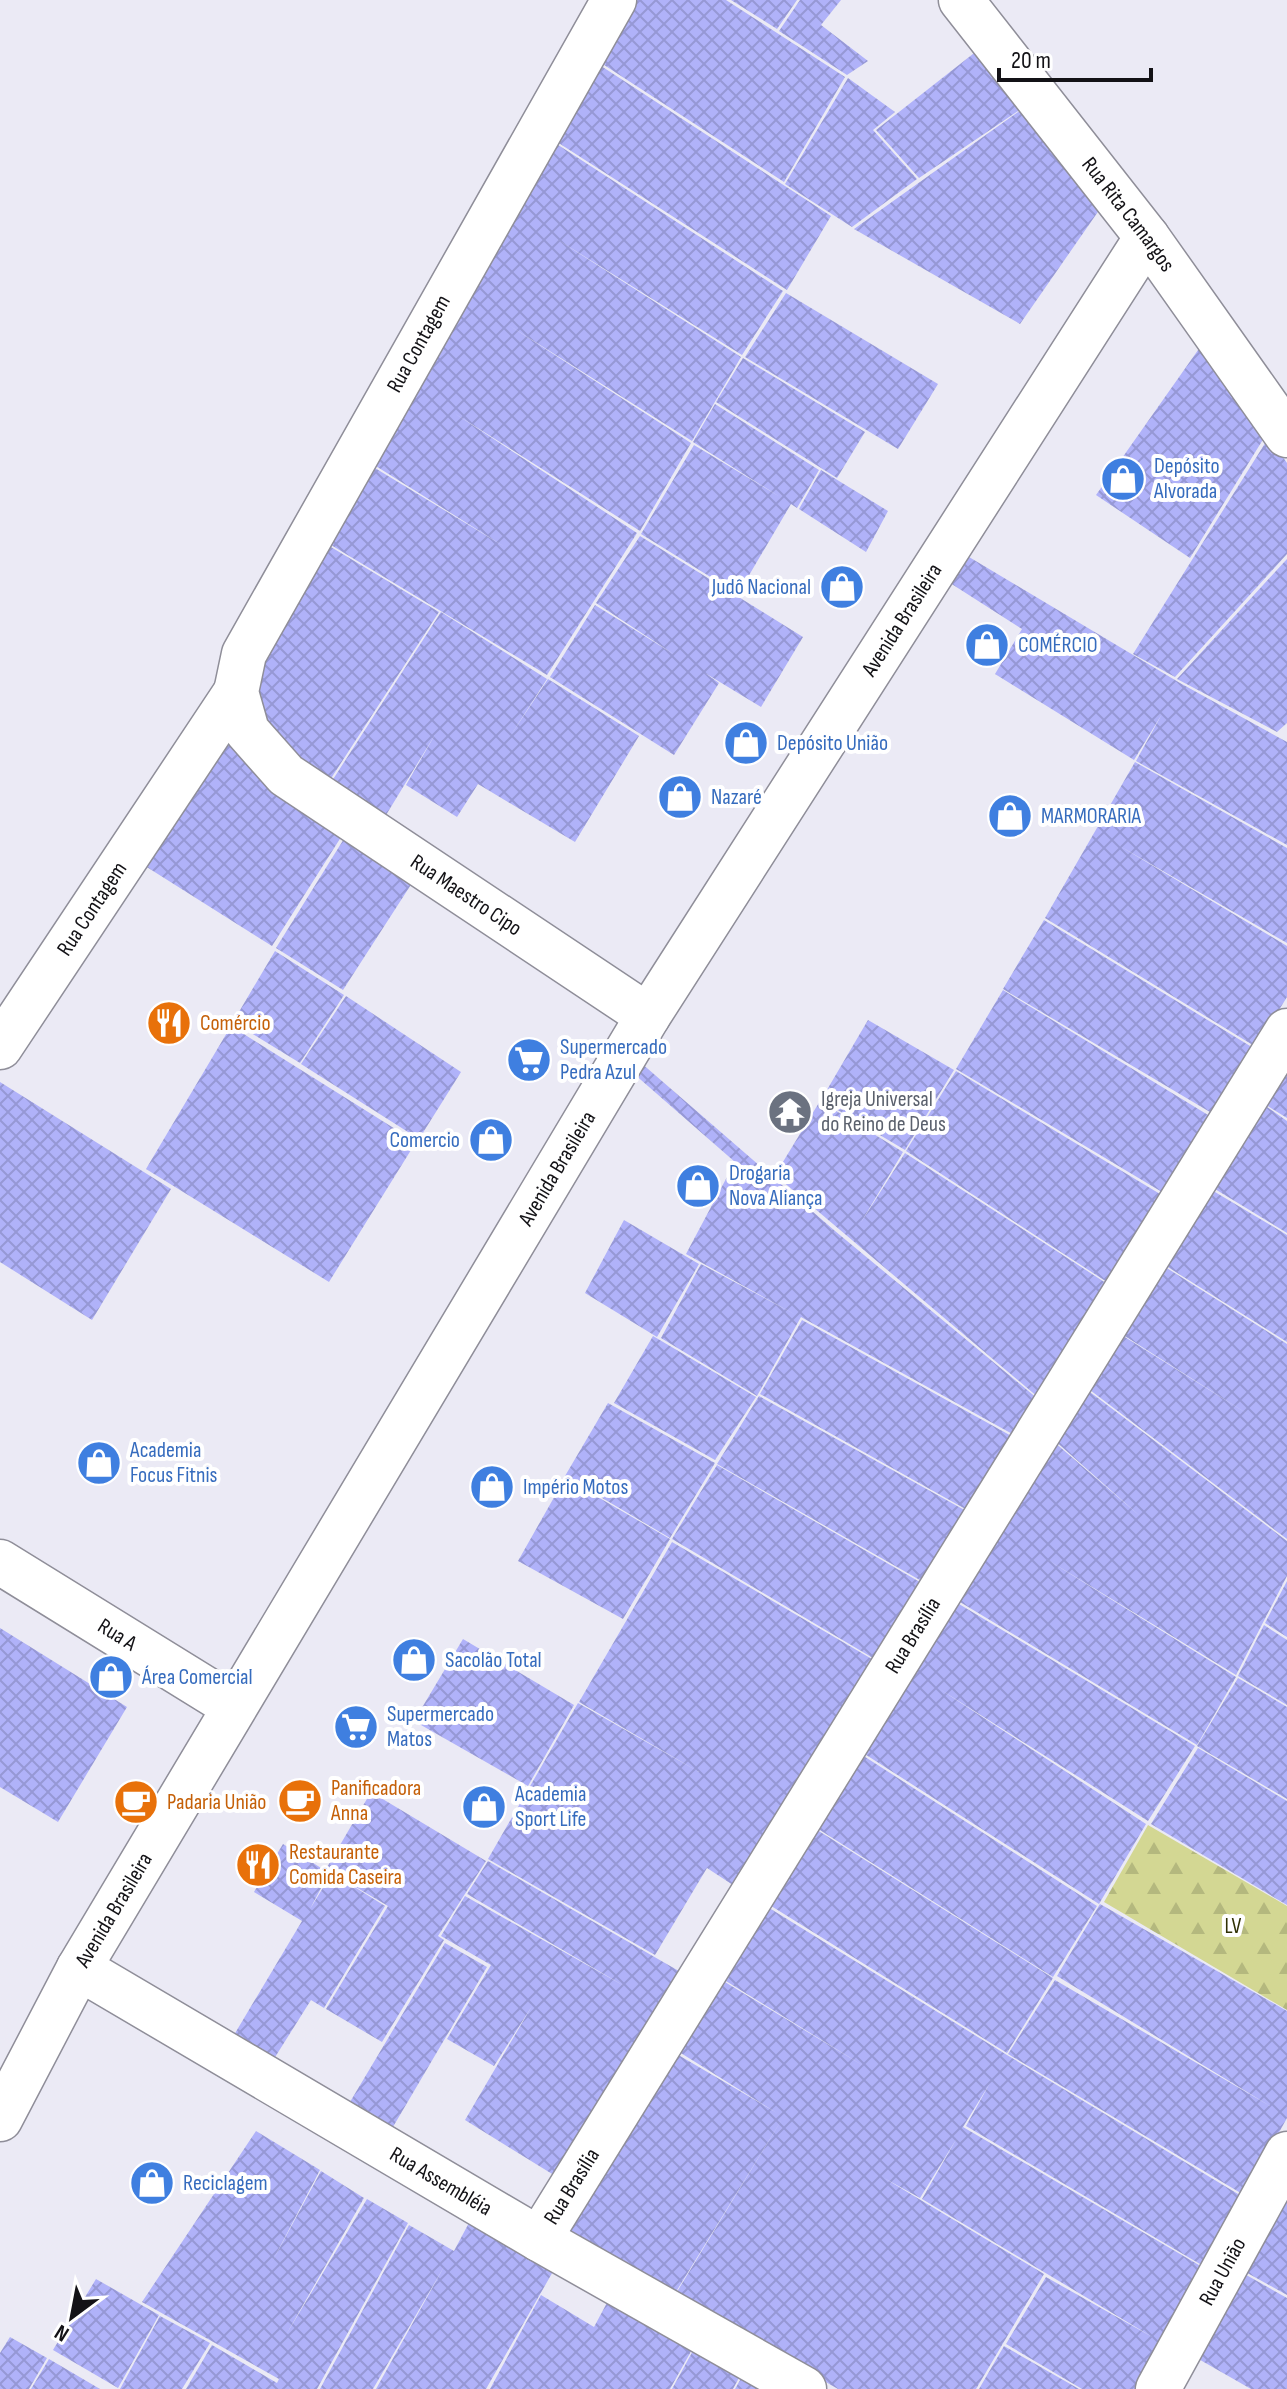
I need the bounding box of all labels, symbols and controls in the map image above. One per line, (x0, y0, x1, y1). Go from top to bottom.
scale bar (999, 32, 1151, 82)
text: 20 m (1011, 46, 1051, 75)
street label: Rua Rita Camargos (1076, 152, 1181, 277)
street label: Rua Contagem (381, 291, 457, 397)
place label: Depósito Alvorada (1153, 453, 1220, 505)
shop icon: Depósito Alvorada (1099, 455, 1147, 503)
street label: Avenida Brasileira (855, 558, 948, 682)
shop icon: Judô Nacional (818, 563, 866, 611)
place label: Judô Nacional (711, 574, 811, 601)
shop icon: COMÉRCIO (963, 621, 1011, 669)
place label: COMÉRCIO (1018, 632, 1098, 659)
shop icon: Depósito União (722, 719, 770, 767)
place label: Depósito União (777, 730, 888, 757)
shop icon: Nazaré (656, 773, 704, 821)
place label: Nazaré (711, 784, 762, 811)
shop icon: MARMORARIA (986, 792, 1034, 840)
place label: MARMORARIA (1041, 803, 1142, 830)
street label: Rua Maestro Cipo (405, 848, 527, 942)
street label: Rua Contagem (51, 857, 133, 961)
restaurant icon: Comércio (145, 999, 193, 1047)
place label: Comércio (200, 1010, 271, 1037)
place label: Supermercado Pedra Azul (560, 1034, 667, 1086)
supermarket icon: Supermercado Pedra Azul (505, 1036, 553, 1084)
place label: Igreja Universal do Reino de Deus (821, 1086, 946, 1138)
temple icon: Igreja Universal do Reino de Deus (766, 1088, 814, 1136)
street label: Avenida Brasileira (512, 1106, 602, 1231)
shop icon: Comercio (467, 1116, 515, 1164)
place label: Comercio (389, 1127, 460, 1154)
place label: Drogaria Nova Aliança (729, 1160, 823, 1212)
shop icon: Drogaria Nova Aliança (674, 1162, 722, 1210)
place label: Academia Focus Fitnis (129, 1437, 218, 1489)
shop icon: Academia Focus Fitnis (75, 1439, 123, 1487)
shop icon: Império Motos (468, 1463, 516, 1511)
place label: Império Motos (523, 1474, 628, 1501)
street label: Rua Brasília (879, 1592, 947, 1678)
street label: Rua A (93, 1612, 142, 1657)
shop icon: Sacolão Total (390, 1636, 438, 1684)
place label: Sacolão Total (445, 1647, 542, 1674)
shop icon: Área Comercial (87, 1653, 135, 1701)
place label: Área Comercial (141, 1664, 253, 1691)
place label: Supermercado Matos (387, 1701, 494, 1753)
supermarket icon: Supermercado Matos (332, 1703, 380, 1751)
place label: Panificadora Anna (330, 1775, 421, 1827)
cafe icon: Panificadora Anna (276, 1777, 324, 1825)
cafe icon: Padaria União (112, 1778, 160, 1826)
place label: Academia Sport Life (514, 1781, 586, 1833)
shop icon: Academia Sport Life (460, 1783, 508, 1831)
place label: Padaria União (167, 1789, 266, 1816)
place label: Restaurante Comida Caseira (289, 1839, 402, 1891)
restaurant icon: Restaurante Comida Caseira (234, 1841, 282, 1889)
street label: Avenida Brasileira (69, 1848, 158, 1973)
park label: LV (1225, 1913, 1242, 1940)
street label: Rua Assembléia (385, 2141, 497, 2222)
street label: Rua Brasília (538, 2143, 605, 2229)
shop icon: Reciclagem (128, 2159, 176, 2207)
place label: Reciclagem (183, 2170, 268, 2197)
street label: Rua União (1193, 2233, 1252, 2310)
north arrow (32, 2277, 112, 2357)
text: N (50, 2318, 74, 2347)

